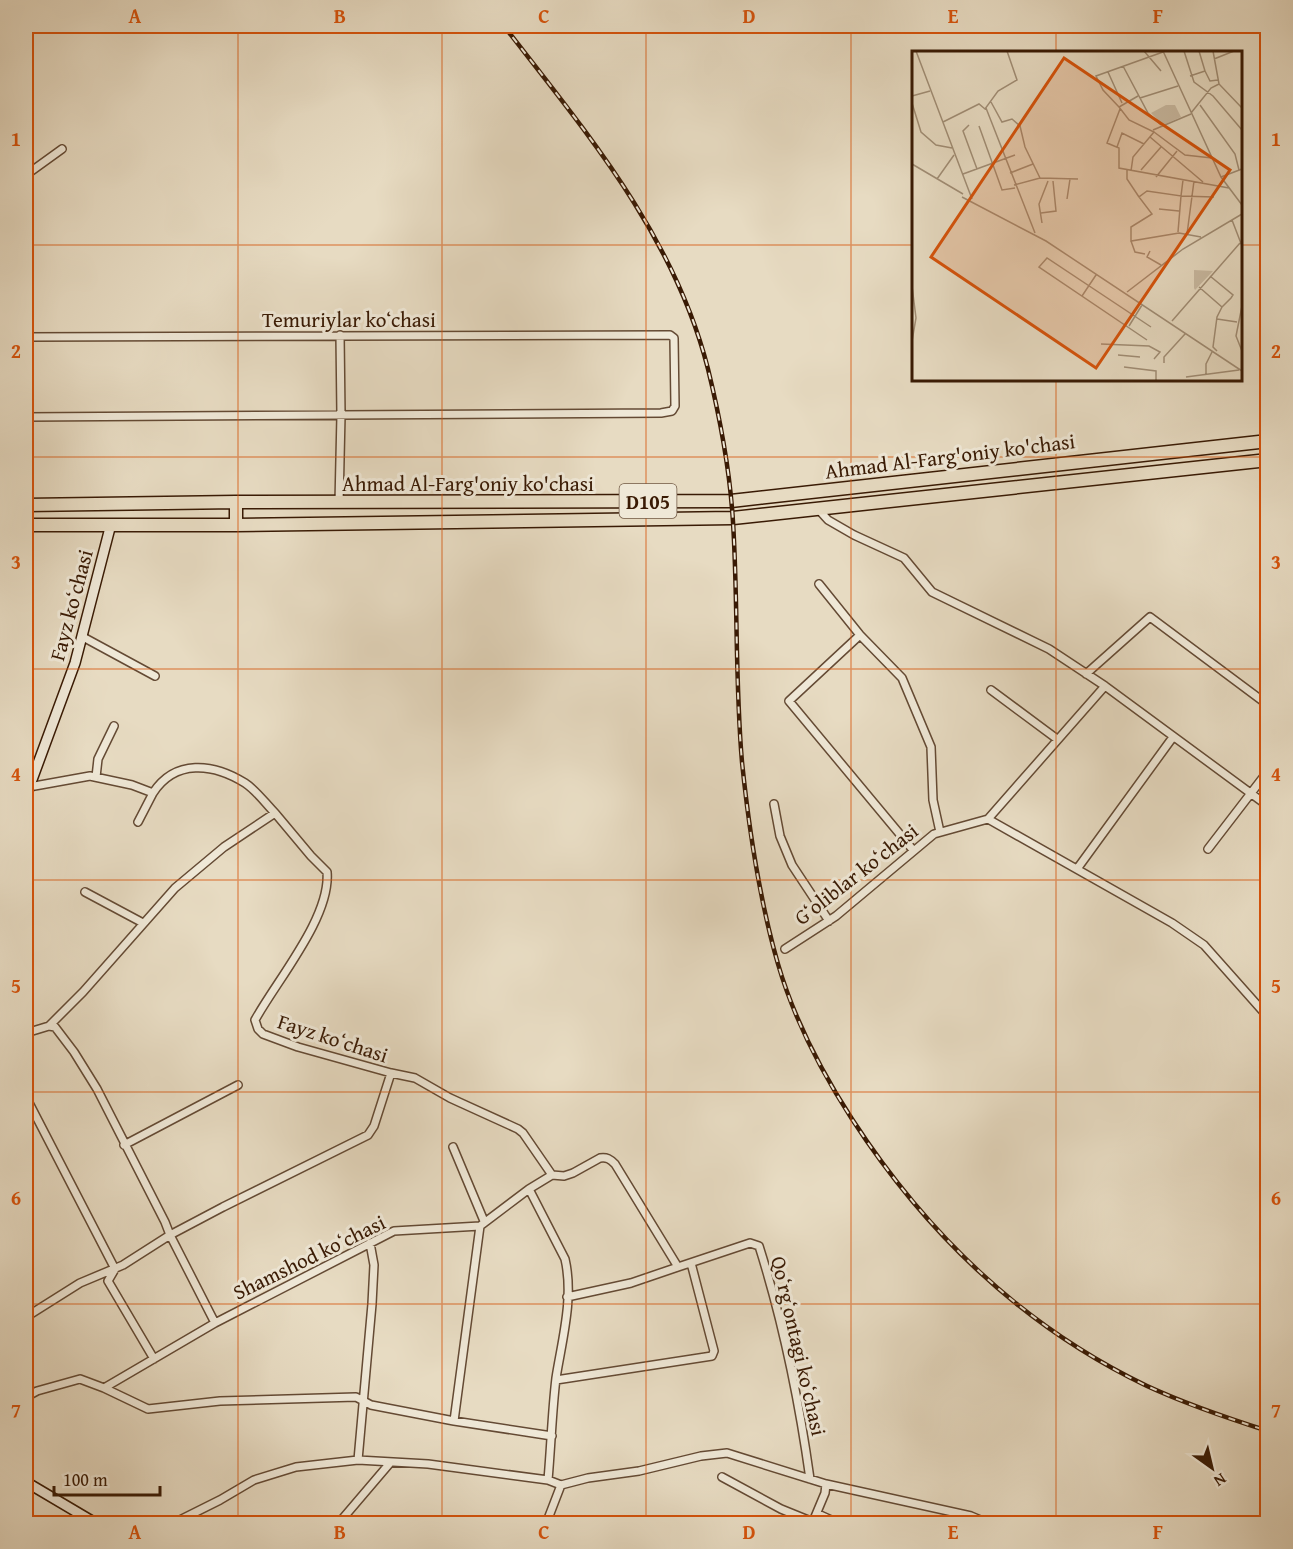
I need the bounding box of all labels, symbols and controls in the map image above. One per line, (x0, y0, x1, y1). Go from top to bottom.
text: A (129, 1, 142, 30)
text: B (334, 1, 346, 30)
text: C (538, 1, 550, 30)
text: D (742, 1, 756, 30)
text: E (948, 1, 959, 30)
text: F (1153, 1, 1163, 30)
inset map (912, 51, 1242, 381)
text: 1 (11, 124, 21, 153)
text: 1 (1271, 124, 1281, 153)
street label: Temuriylar koʻchasi (262, 304, 436, 335)
text: 2 (11, 336, 21, 365)
text: 2 (1271, 336, 1281, 365)
street label: Ahmad Al-Farg'oniy ko'chasi (823, 425, 1077, 487)
street label: Ahmad Al-Farg'oniy ko'chasi (342, 468, 594, 499)
road number: D105 (620, 484, 676, 518)
street label: Fayz koʻchasi (41, 546, 101, 664)
text: 3 (11, 547, 21, 576)
text: 3 (1271, 547, 1281, 576)
text: 4 (11, 759, 21, 788)
text: 4 (1271, 759, 1281, 788)
street label: Gʻoliblar koʻchasi (787, 816, 925, 932)
text: 5 (11, 971, 21, 1000)
text: 5 (1271, 971, 1281, 1000)
street label: Fayz koʻchasi (274, 1006, 392, 1070)
text: 6 (11, 1183, 21, 1212)
text: 6 (1271, 1183, 1281, 1212)
street label: Shamshod koʻchasi (227, 1207, 391, 1307)
street label: Qoʻrgʻontagi koʻchasi (763, 1253, 835, 1439)
text: 7 (11, 1395, 21, 1424)
text: 7 (1271, 1395, 1281, 1424)
north arrow (1182, 1438, 1242, 1498)
scale bar (54, 1459, 160, 1497)
text: 100 m (63, 1466, 108, 1493)
text: N (1209, 1467, 1232, 1494)
text: A (129, 1517, 142, 1546)
text: B (334, 1517, 346, 1546)
text: C (538, 1517, 550, 1546)
text: D (742, 1517, 756, 1546)
text: E (948, 1517, 959, 1546)
text: F (1153, 1517, 1163, 1546)

